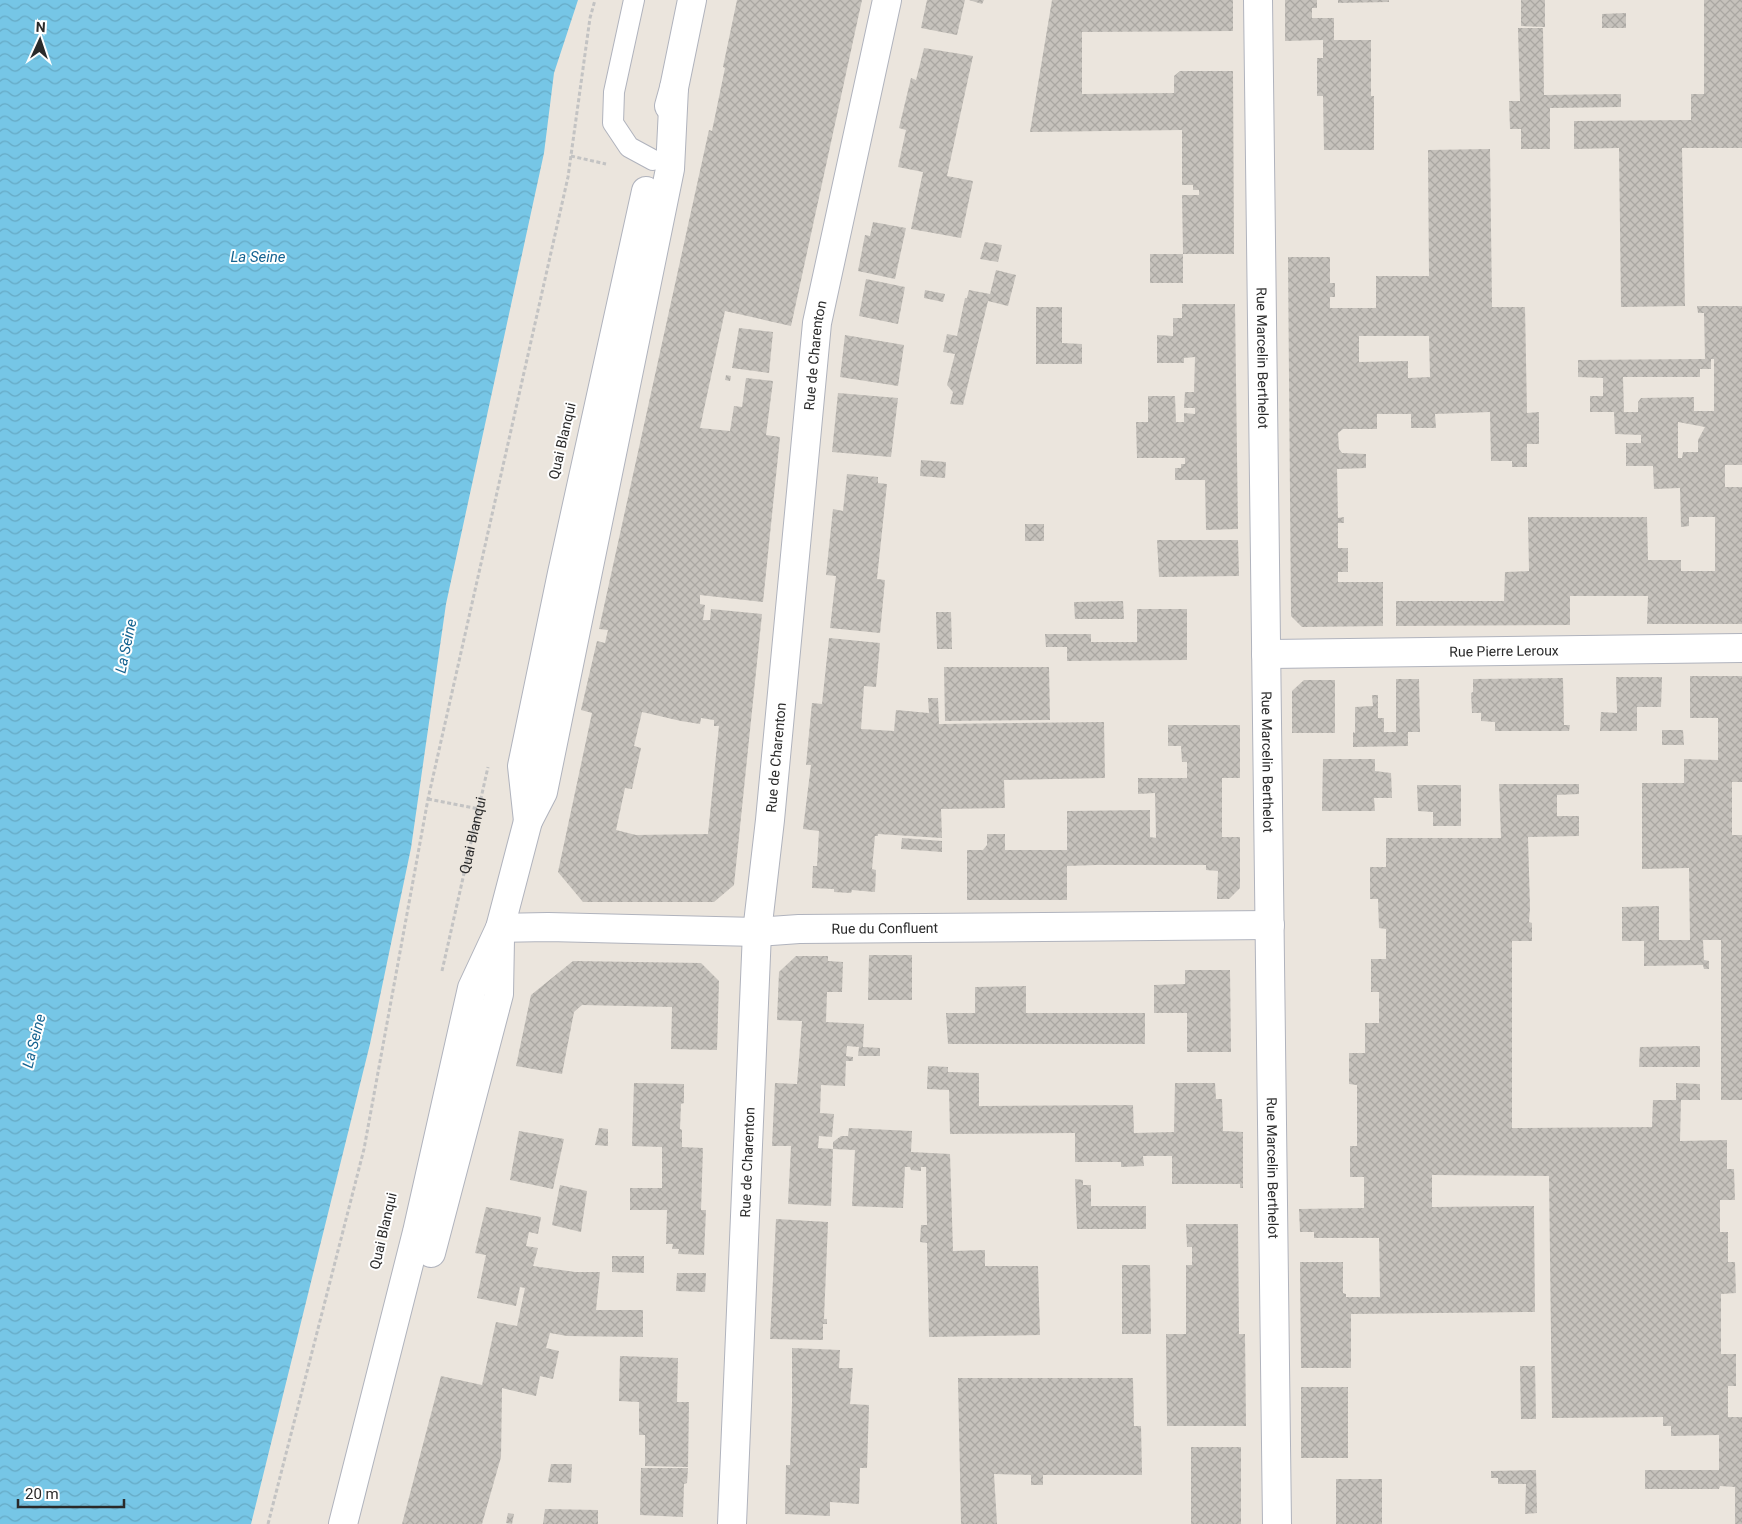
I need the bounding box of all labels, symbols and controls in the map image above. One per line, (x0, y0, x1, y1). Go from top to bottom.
north arrow (15, 15, 65, 65)
text: N (35, 19, 46, 35)
water label: La Seine (230, 248, 286, 266)
street label: Rue Marcelin Berthelot (1254, 287, 1271, 429)
street label: Rue de Charenton (801, 299, 830, 411)
street label: Quai Blanqui (545, 401, 579, 481)
water label: La Seine (111, 617, 141, 675)
street label: Rue Pierre Leroux (1449, 642, 1559, 660)
street label: Rue Marcelin Berthelot (1259, 691, 1276, 833)
street label: Rue de Charenton (763, 702, 789, 813)
street label: Quai Blanqui (456, 795, 489, 875)
street label: Rue du Confluent (831, 920, 939, 937)
water label: La Seine (19, 1012, 49, 1070)
street label: Rue Marcelin Berthelot (1264, 1097, 1281, 1239)
street label: Rue de Charenton (737, 1107, 758, 1218)
street label: Quai Blanqui (366, 1191, 400, 1271)
scale bar (18, 1476, 124, 1508)
text: 20 m (25, 1485, 59, 1503)

